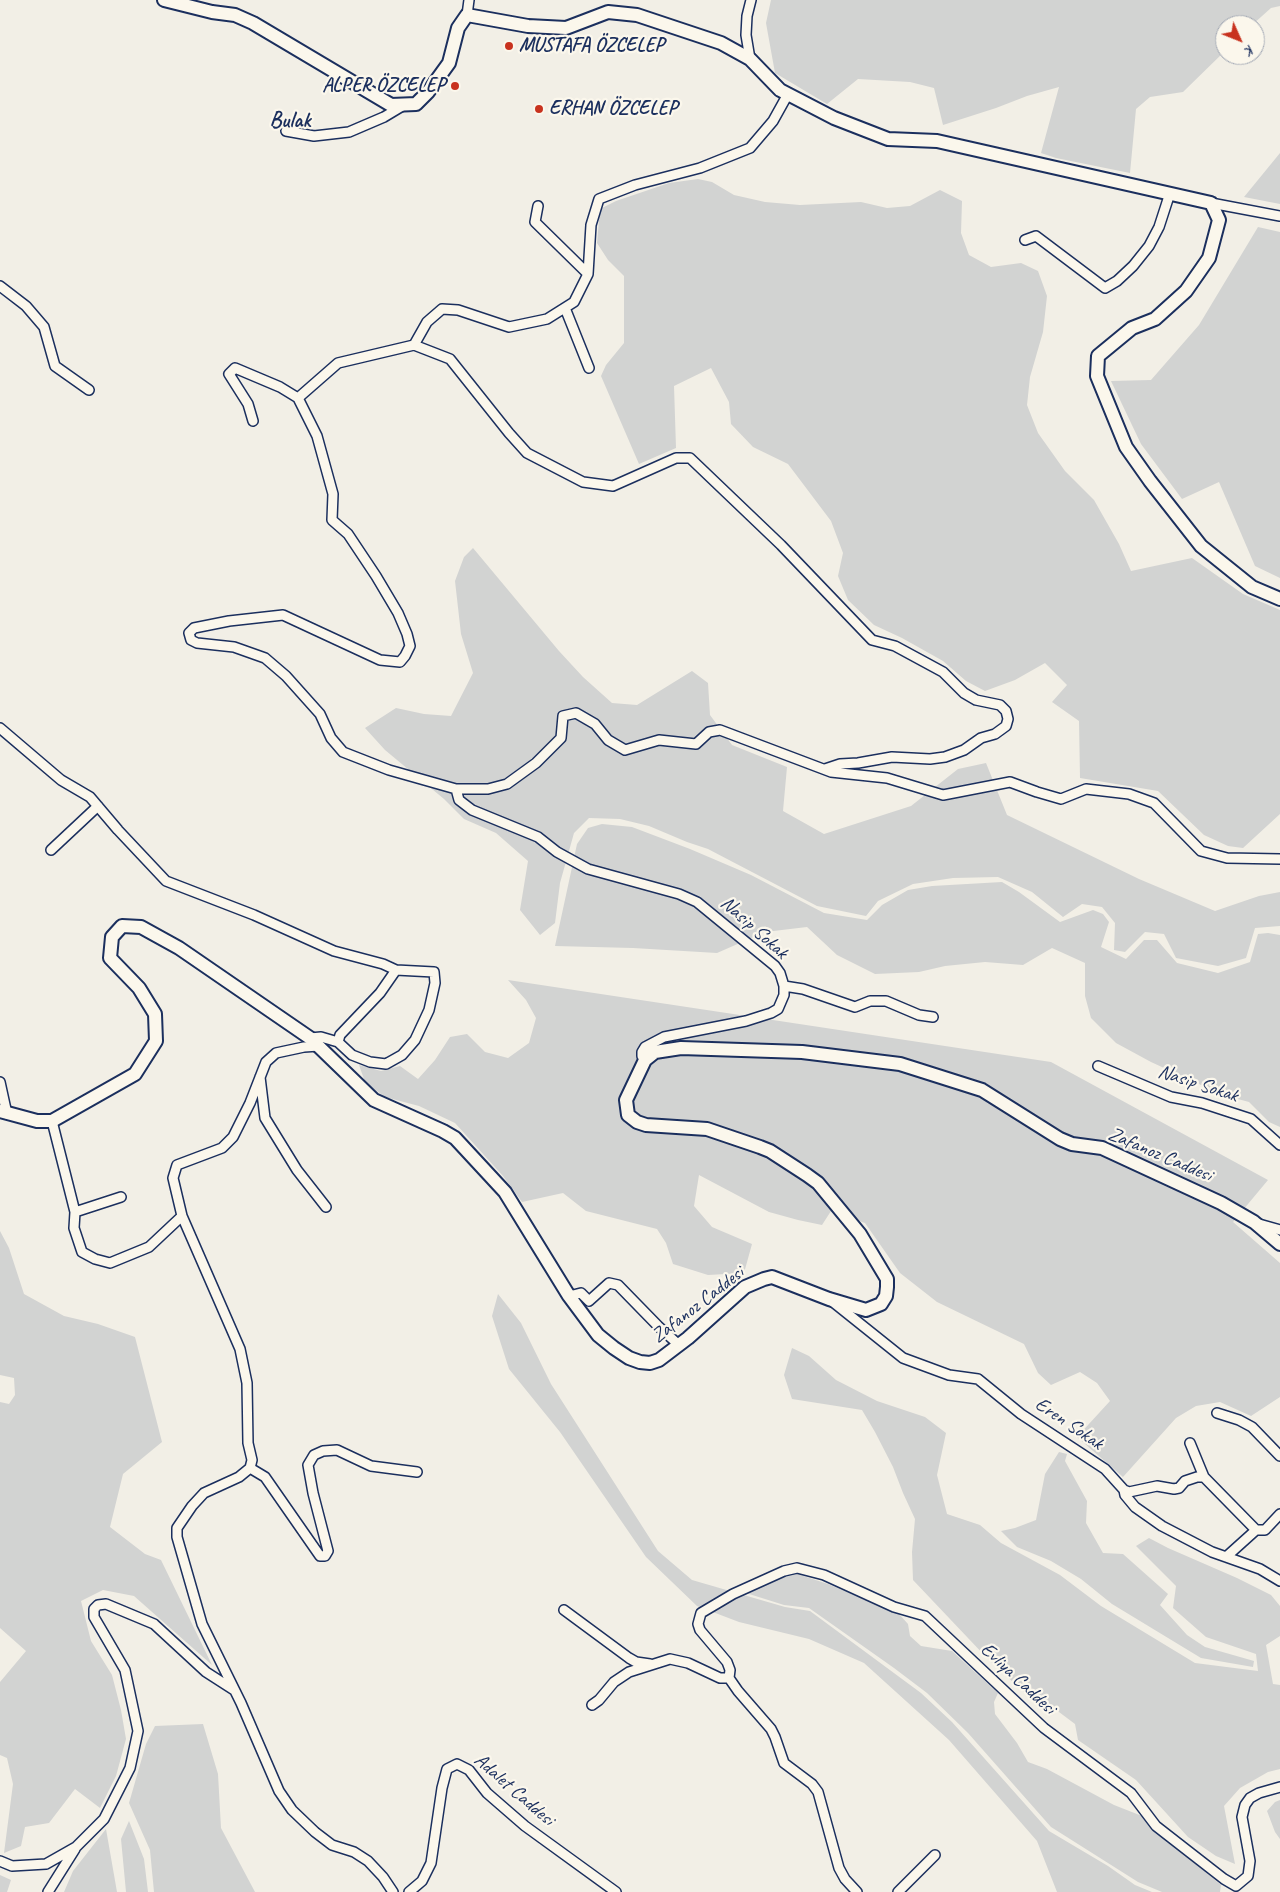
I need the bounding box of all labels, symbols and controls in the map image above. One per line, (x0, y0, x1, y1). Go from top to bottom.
north arrow (1215, 15, 1265, 65)
place label: MUSTAFA ÖZCELEP (519, 34, 664, 58)
marker: MUSTAFA ÖZCELEP (503, 40, 515, 52)
text: K (1242, 42, 1259, 59)
place label: ALPER ÖZCELEP (322, 74, 445, 98)
marker: ALPER ÖZCELEP (449, 80, 461, 92)
place label: ERHAN ÖZCELEP (549, 97, 677, 121)
marker: ERHAN ÖZCELEP (533, 103, 545, 115)
district label: Bulak (269, 108, 311, 134)
street label: Nasip Sokak (715, 891, 793, 965)
street label: Nasip Sokak (1155, 1060, 1241, 1108)
street label: Zafanoz Caddesi (1104, 1122, 1216, 1188)
street label: Zafanoz Caddesi (647, 1261, 749, 1349)
street label: Eren Sokak (1030, 1392, 1108, 1456)
street label: Evliya Caddesi (975, 1638, 1061, 1720)
street label: Adalet Caddesi (469, 1748, 559, 1832)

